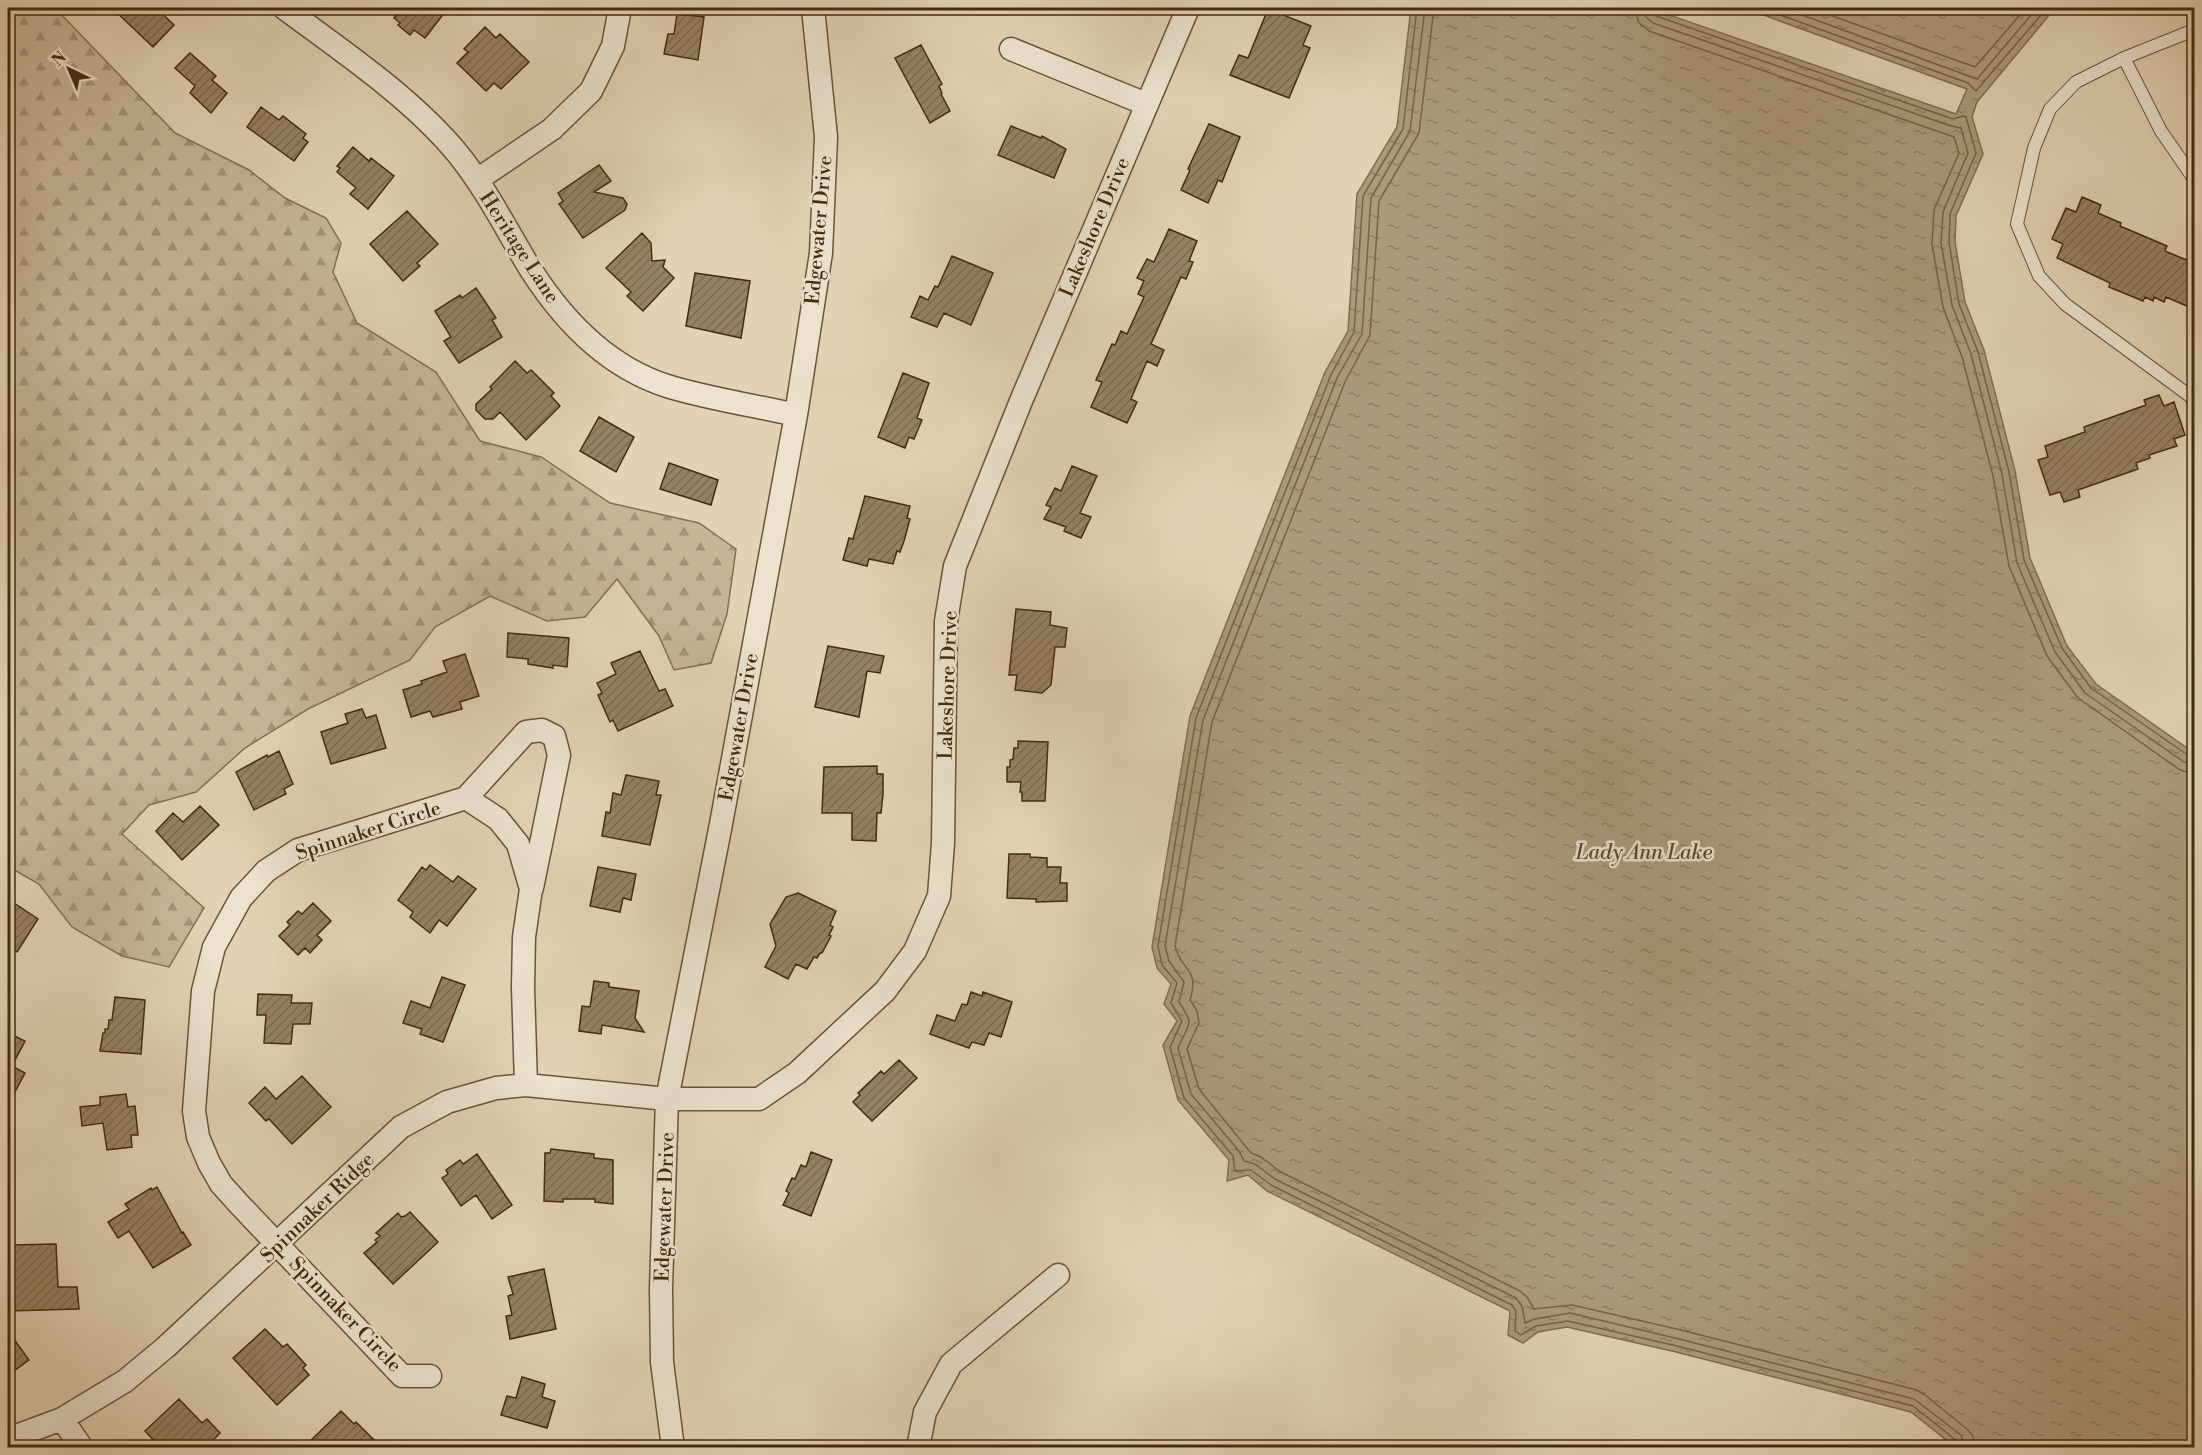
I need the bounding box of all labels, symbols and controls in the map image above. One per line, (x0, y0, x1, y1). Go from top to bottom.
north arrow (39, 39, 99, 99)
text: N (48, 47, 71, 71)
street label: Edgewater Drive (801, 154, 838, 306)
street label: Lakeshore Drive (1055, 154, 1136, 301)
street label: Heritage Lane (473, 187, 564, 309)
street label: Lakeshore Drive (933, 610, 964, 760)
street label: Edgewater Drive (714, 651, 765, 803)
street label: Spinnaker Circle (293, 796, 444, 867)
water label: Lady Ann Lake (1575, 840, 1712, 866)
street label: Edgewater Drive (650, 1132, 681, 1282)
street label: Spinnaker Ridge (256, 1147, 380, 1269)
street label: Spinnaker Circle (283, 1252, 407, 1378)

